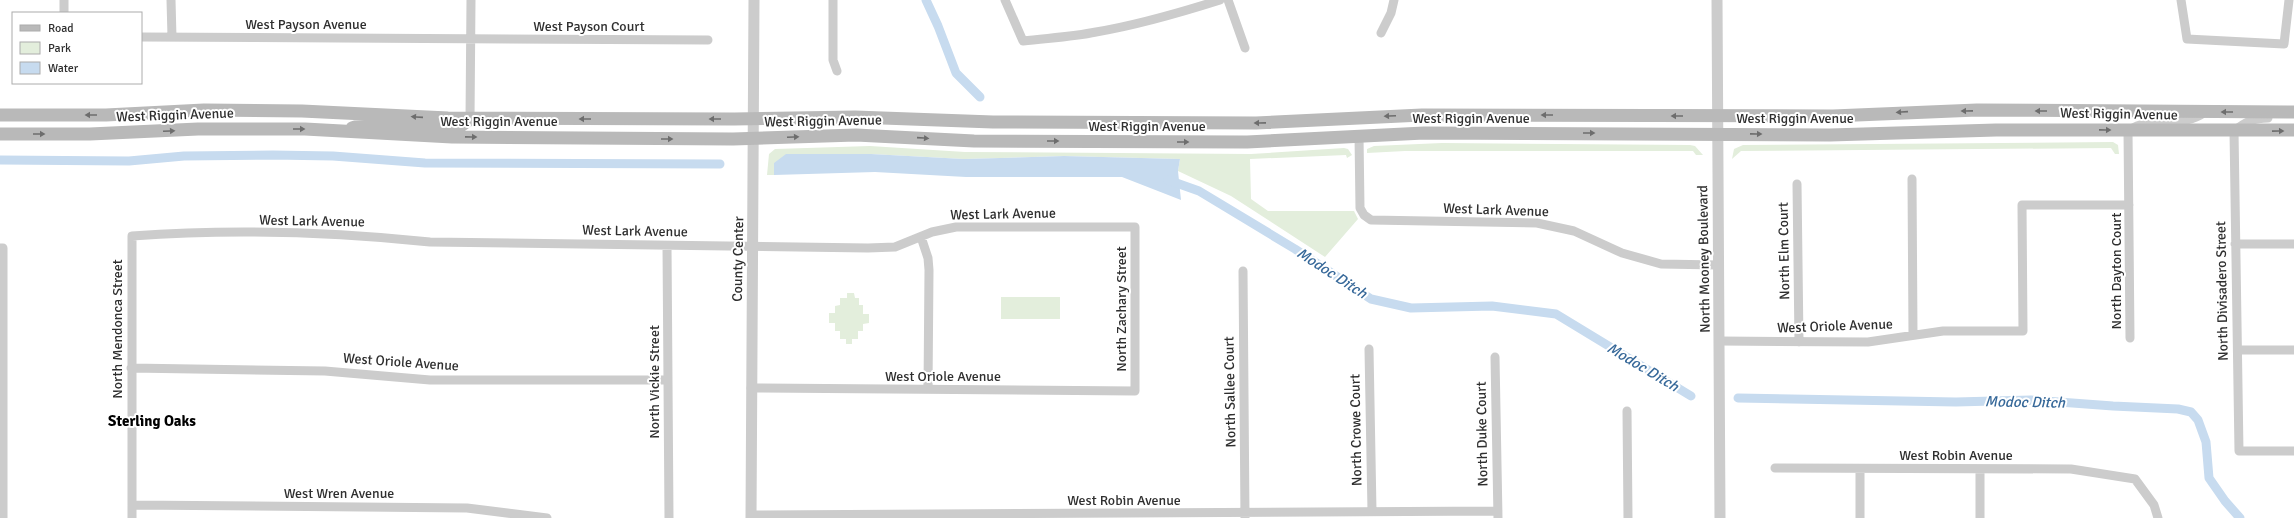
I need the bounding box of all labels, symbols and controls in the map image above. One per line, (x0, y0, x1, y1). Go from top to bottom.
legend (12, 12, 142, 84)
street label: West Payson Avenue (245, 16, 367, 33)
street label: West Payson Court (533, 18, 645, 35)
text: Road (48, 21, 74, 36)
text: Park (48, 41, 71, 56)
text: Water (48, 61, 79, 76)
street label: West Riggin Avenue (116, 104, 234, 126)
street label: West Riggin Avenue (2060, 104, 2178, 124)
one-way arrow (1961, 107, 1973, 114)
one-way arrow (2034, 108, 2047, 114)
one-way arrow (1896, 109, 1908, 116)
one-way arrow (2220, 109, 2233, 115)
street label: West Riggin Avenue (1412, 110, 1530, 127)
street label: West Riggin Avenue (1736, 110, 1854, 127)
street label: West Riggin Avenue (764, 111, 882, 131)
one-way arrow (84, 112, 97, 118)
one-way arrow (1384, 112, 1396, 119)
one-way arrow (1540, 112, 1553, 118)
street label: West Riggin Avenue (440, 113, 558, 130)
one-way arrow (1670, 113, 1683, 119)
one-way arrow (411, 114, 423, 121)
one-way arrow (578, 116, 591, 122)
one-way arrow (708, 116, 721, 122)
street label: West Riggin Avenue (1088, 118, 1206, 135)
one-way arrow (1253, 120, 1266, 126)
one-way arrow (293, 126, 306, 132)
one-way arrow (163, 127, 175, 134)
one-way arrow (2099, 127, 2112, 133)
one-way arrow (2272, 128, 2285, 134)
one-way arrow (1583, 130, 1596, 136)
one-way arrow (33, 131, 46, 137)
one-way arrow (1750, 131, 1763, 137)
one-way arrow (787, 133, 799, 140)
one-way arrow (465, 134, 477, 141)
one-way arrow (917, 134, 929, 141)
one-way arrow (661, 135, 673, 142)
one-way arrow (1047, 138, 1060, 144)
one-way arrow (1177, 139, 1190, 145)
street label: North Mooney Boulevard (1694, 185, 1714, 333)
street label: West Lark Avenue (1443, 200, 1549, 220)
street label: North Elm Court (1775, 202, 1793, 300)
street label: West Lark Avenue (950, 205, 1056, 223)
street label: West Lark Avenue (259, 212, 365, 230)
street label: North Dayton Court (2108, 213, 2125, 329)
street label: County Center (729, 215, 747, 302)
street label: North Divisadero Street (2212, 221, 2232, 361)
street label: West Lark Avenue (582, 222, 688, 240)
water label: Modoc Ditch (1294, 244, 1371, 303)
street label: North Zachary Street (1113, 246, 1130, 372)
street label: North Mendonca Street (109, 259, 126, 399)
street label: West Oriole Avenue (1777, 315, 1893, 337)
street label: North Vickie Street (646, 325, 663, 439)
street label: North Sallee Court (1221, 336, 1239, 448)
water label: Modoc Ditch (1604, 339, 1683, 396)
street label: West Oriole Avenue (343, 349, 459, 375)
street label: West Oriole Avenue (885, 368, 1001, 385)
street label: North Crowe Court (1347, 374, 1365, 486)
street label: North Duke Court (1473, 381, 1491, 487)
water label: Modoc Ditch (1985, 392, 2066, 412)
district label: Sterling Oaks (108, 412, 196, 430)
street label: West Robin Avenue (1899, 447, 2013, 464)
street label: West Wren Avenue (284, 485, 394, 502)
street label: West Robin Avenue (1067, 492, 1181, 509)

